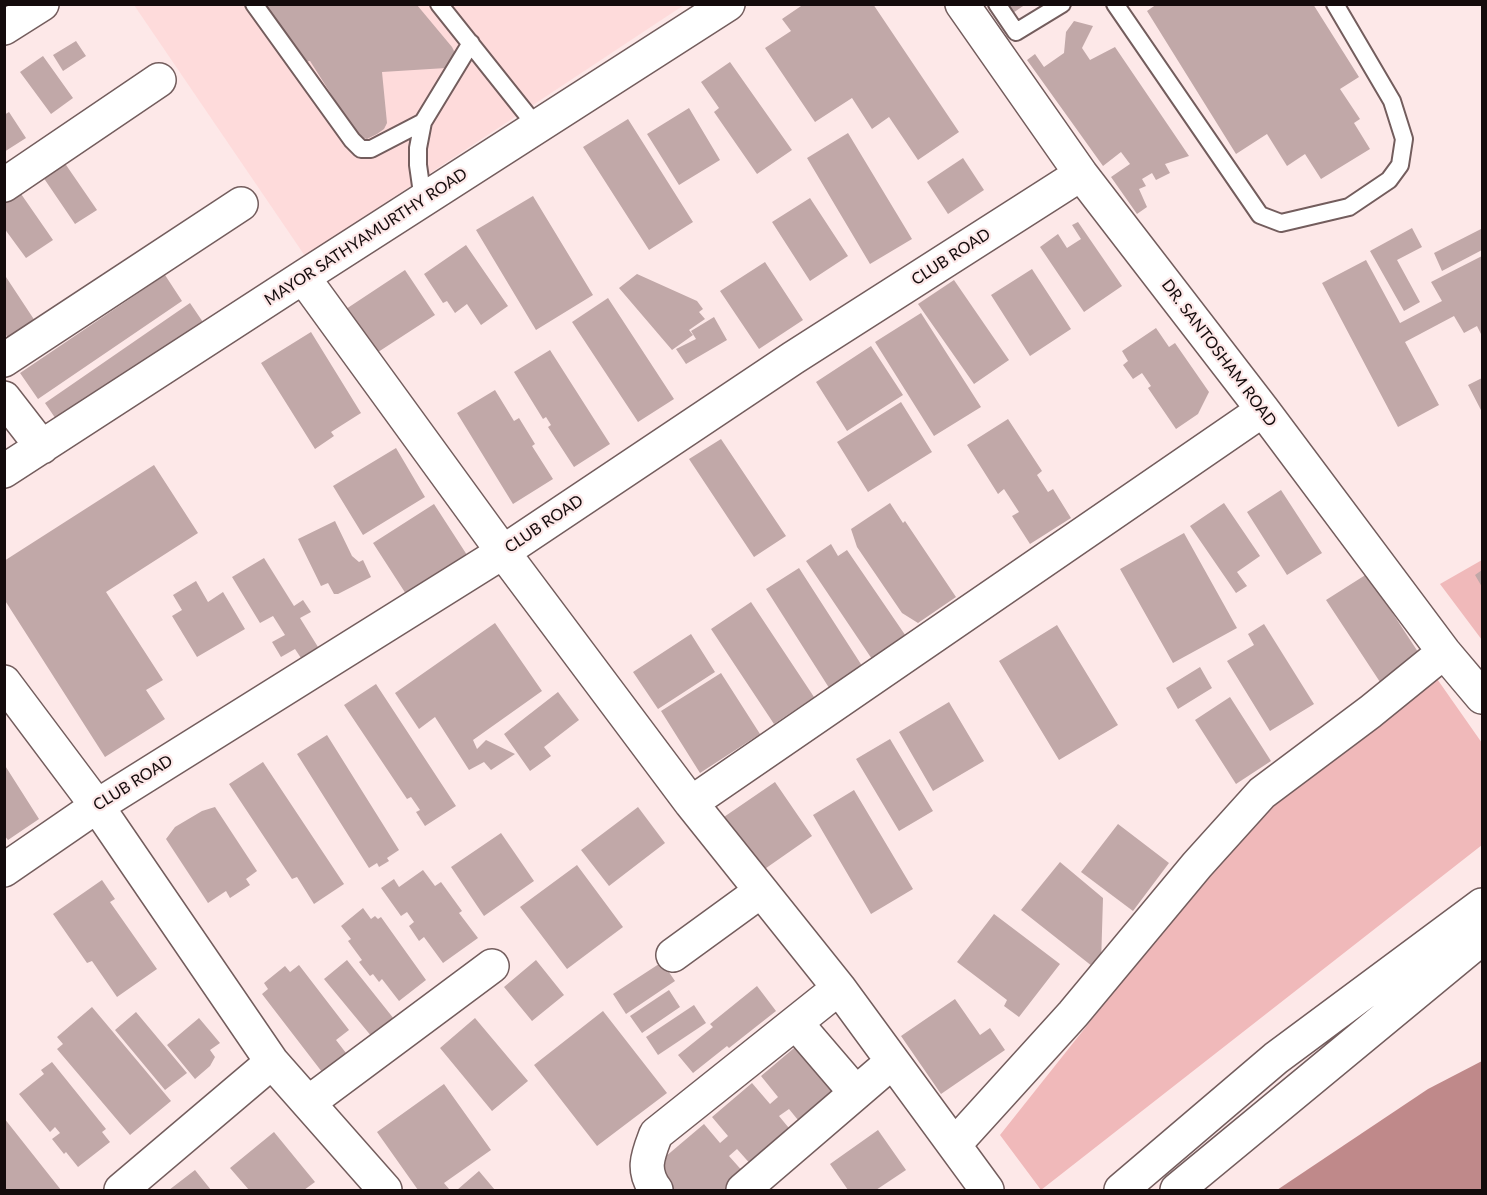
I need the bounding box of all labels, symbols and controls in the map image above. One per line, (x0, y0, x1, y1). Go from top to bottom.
street label: MAYOR SATHYAMURTHY ROAD (261, 164, 471, 310)
street label: CLUB ROAD (908, 224, 994, 290)
street label: DR. SANTOSHAM ROAD (1157, 276, 1281, 430)
street label: CLUB ROAD (501, 491, 587, 557)
street label: CLUB ROAD (90, 751, 176, 815)

